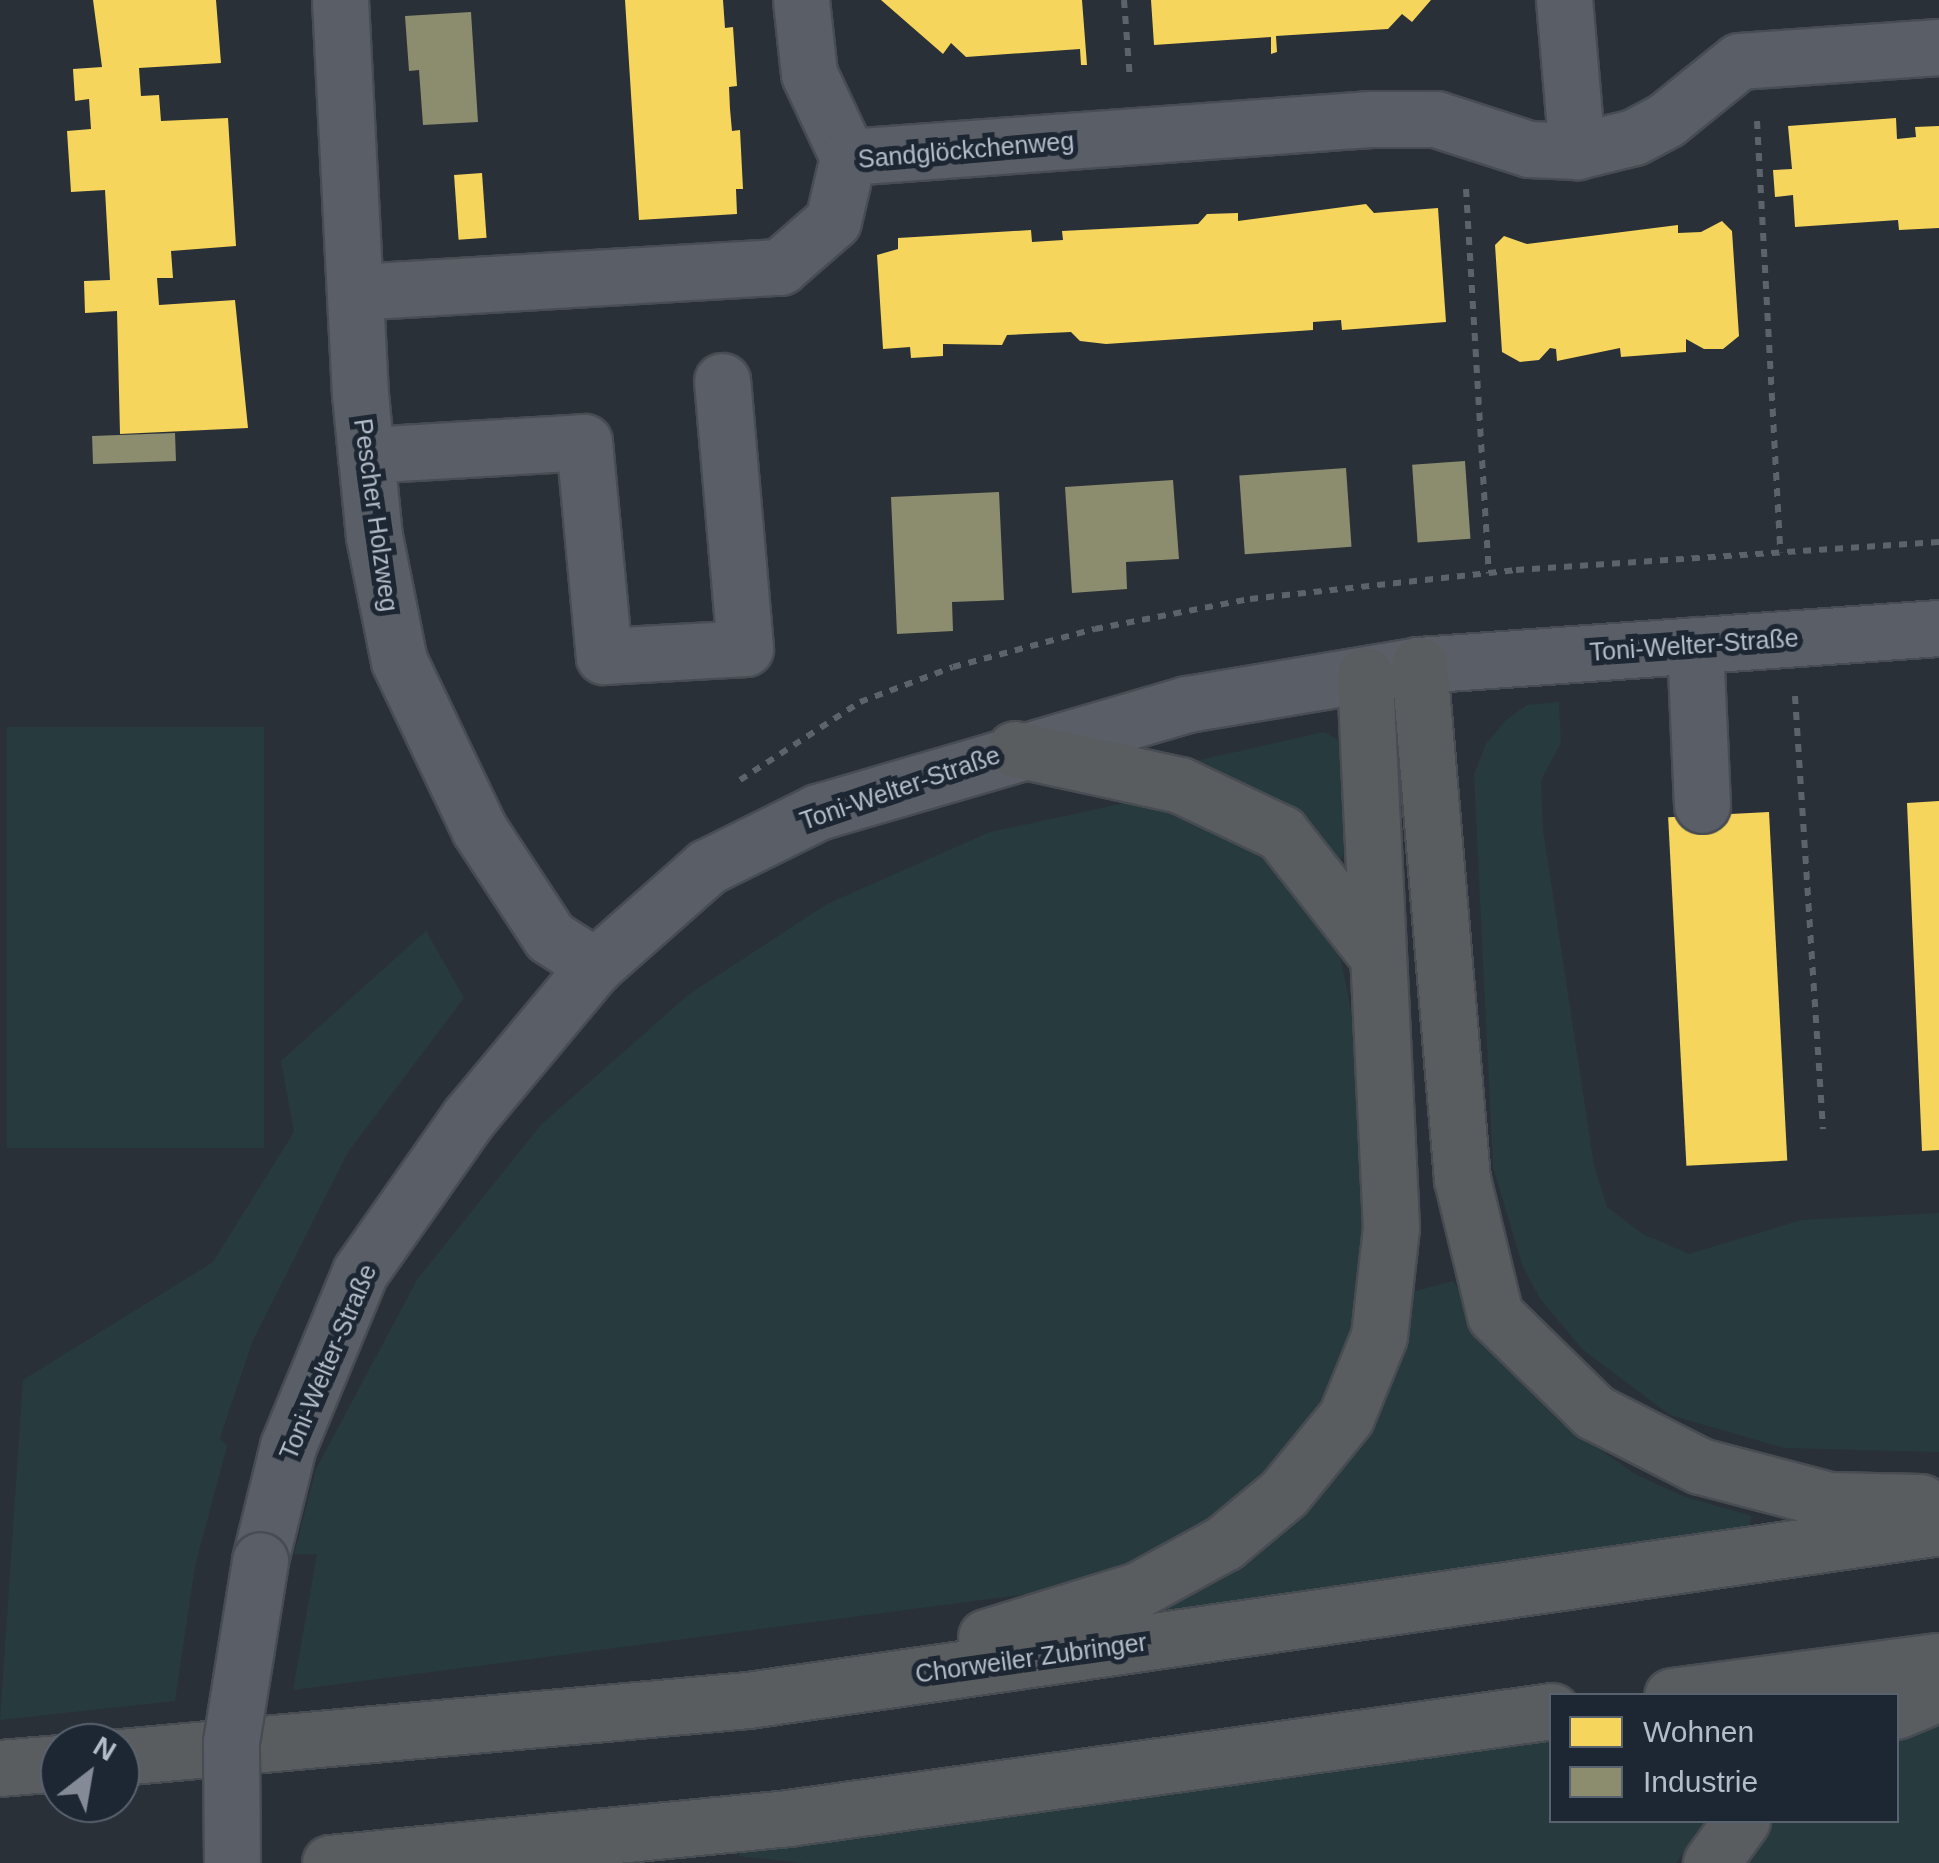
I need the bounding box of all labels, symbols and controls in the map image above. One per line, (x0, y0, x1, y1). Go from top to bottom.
street label: Sandglöckchenweg (857, 126, 1075, 174)
street label: Pescher Holzweg (348, 417, 404, 613)
street label: Toni-Welter-Straße (1589, 623, 1799, 667)
street label: Toni-Welter-Straße (796, 740, 1004, 836)
street label: Toni-Welter-Straße (273, 1260, 383, 1464)
street label: Chorweiler Zubringer (913, 1627, 1149, 1689)
legend (1549, 1693, 1899, 1823)
text: Wohnen (1643, 1715, 1754, 1748)
north arrow (40, 1723, 140, 1823)
text: N (88, 1730, 121, 1767)
text: Industrie (1643, 1765, 1758, 1798)

